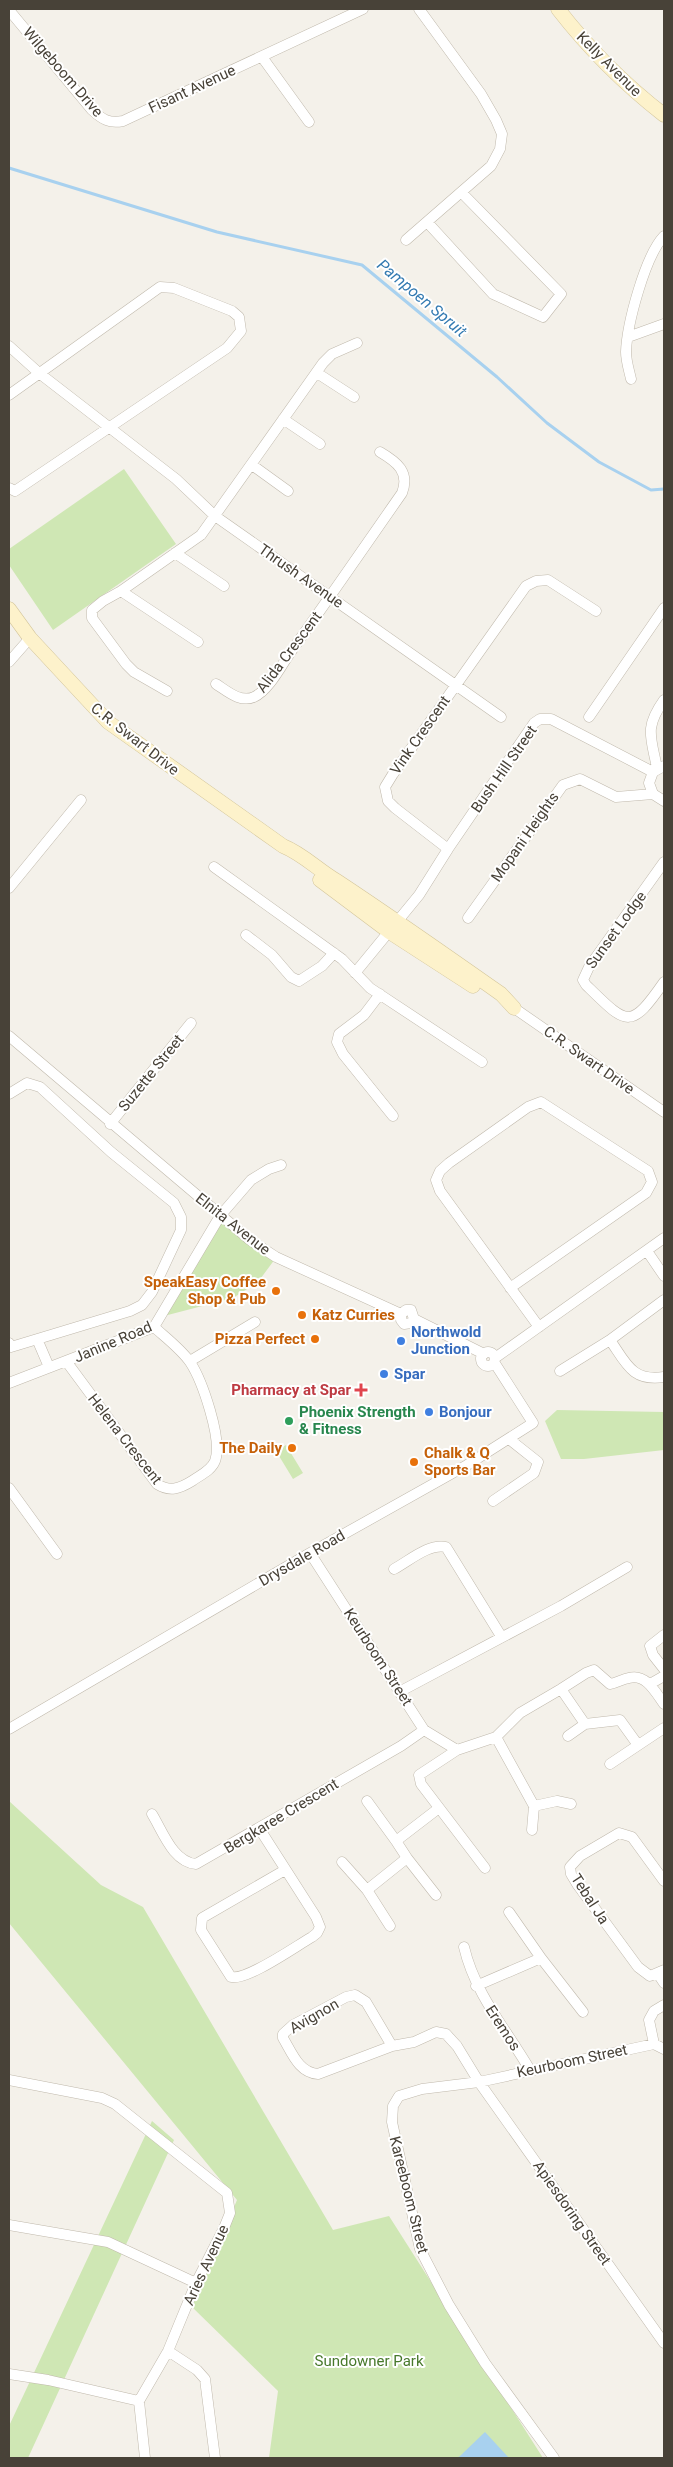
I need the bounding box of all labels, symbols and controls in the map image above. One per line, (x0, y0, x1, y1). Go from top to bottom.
street label: Wilgeboom Drive (19, 23, 107, 121)
street label: Kelly Avenue (573, 28, 645, 100)
street label: Fisant Avenue (146, 61, 238, 117)
water label: Pampoen Spruit (374, 255, 471, 341)
street label: Thrush Avenue (255, 540, 347, 612)
street label: Alida Crescent (253, 608, 325, 696)
street label: Vink Crescent (386, 692, 454, 778)
street label: C.R. Swart Drive (87, 699, 183, 779)
street label: Bush Hill Street (467, 722, 541, 816)
street label: Mopani Heights (487, 789, 563, 885)
street label: Sunset Lodge (582, 888, 650, 972)
street label: C.R. Swart Drive (540, 1022, 638, 1098)
street label: Suzette Street (115, 1031, 187, 1115)
street label: Elnita Avenue (192, 1189, 274, 1259)
place label: SpeakEasy Coffee Shop & Pub (144, 1273, 266, 1308)
marker: SpeakEasy Coffee Shop & Pub (270, 1285, 282, 1297)
place label: Katz Curries (312, 1306, 395, 1324)
marker: Katz Curries (296, 1309, 308, 1321)
street label: Janine Road (71, 1318, 155, 1366)
place label: Northwold Junction (411, 1323, 481, 1358)
place label: Pizza Perfect (215, 1330, 305, 1348)
marker: Pizza Perfect (309, 1333, 321, 1345)
marker: Northwold Junction (395, 1335, 407, 1347)
place label: Spar (394, 1365, 426, 1383)
marker: Spar (378, 1368, 390, 1380)
place label: Pharmacy at Spar (231, 1381, 352, 1399)
marker: Pharmacy at Spar (355, 1384, 367, 1396)
street label: Helena Crescent (84, 1390, 166, 1488)
place label: Phoenix Strength & Fitness (299, 1403, 416, 1438)
place label: Bonjour (439, 1403, 492, 1421)
marker: Bonjour (423, 1406, 435, 1418)
marker: Phoenix Strength & Fitness (283, 1415, 295, 1427)
place label: The Daily (219, 1439, 282, 1457)
marker: The Daily (286, 1442, 298, 1454)
place label: Chalk & Q Sports Bar (424, 1444, 496, 1479)
marker: Chalk & Q Sports Bar (408, 1456, 420, 1468)
street label: Drysdale Road (256, 1526, 348, 1590)
street label: Keurboom Street (340, 1605, 416, 1709)
street label: Bergkaree Crescent (220, 1775, 342, 1857)
street label: Tebal Ja (567, 1870, 613, 1928)
street label: Avignon (286, 1995, 342, 2037)
street label: Eremos (482, 2002, 524, 2054)
street label: Keurboom Street (515, 2040, 629, 2081)
street label: Kareeboom Street (386, 2134, 432, 2256)
street label: Apiesdoring Street (529, 2157, 615, 2269)
street label: Aries Avenue (179, 2222, 233, 2308)
park label: Sundowner Park (314, 2352, 424, 2370)

